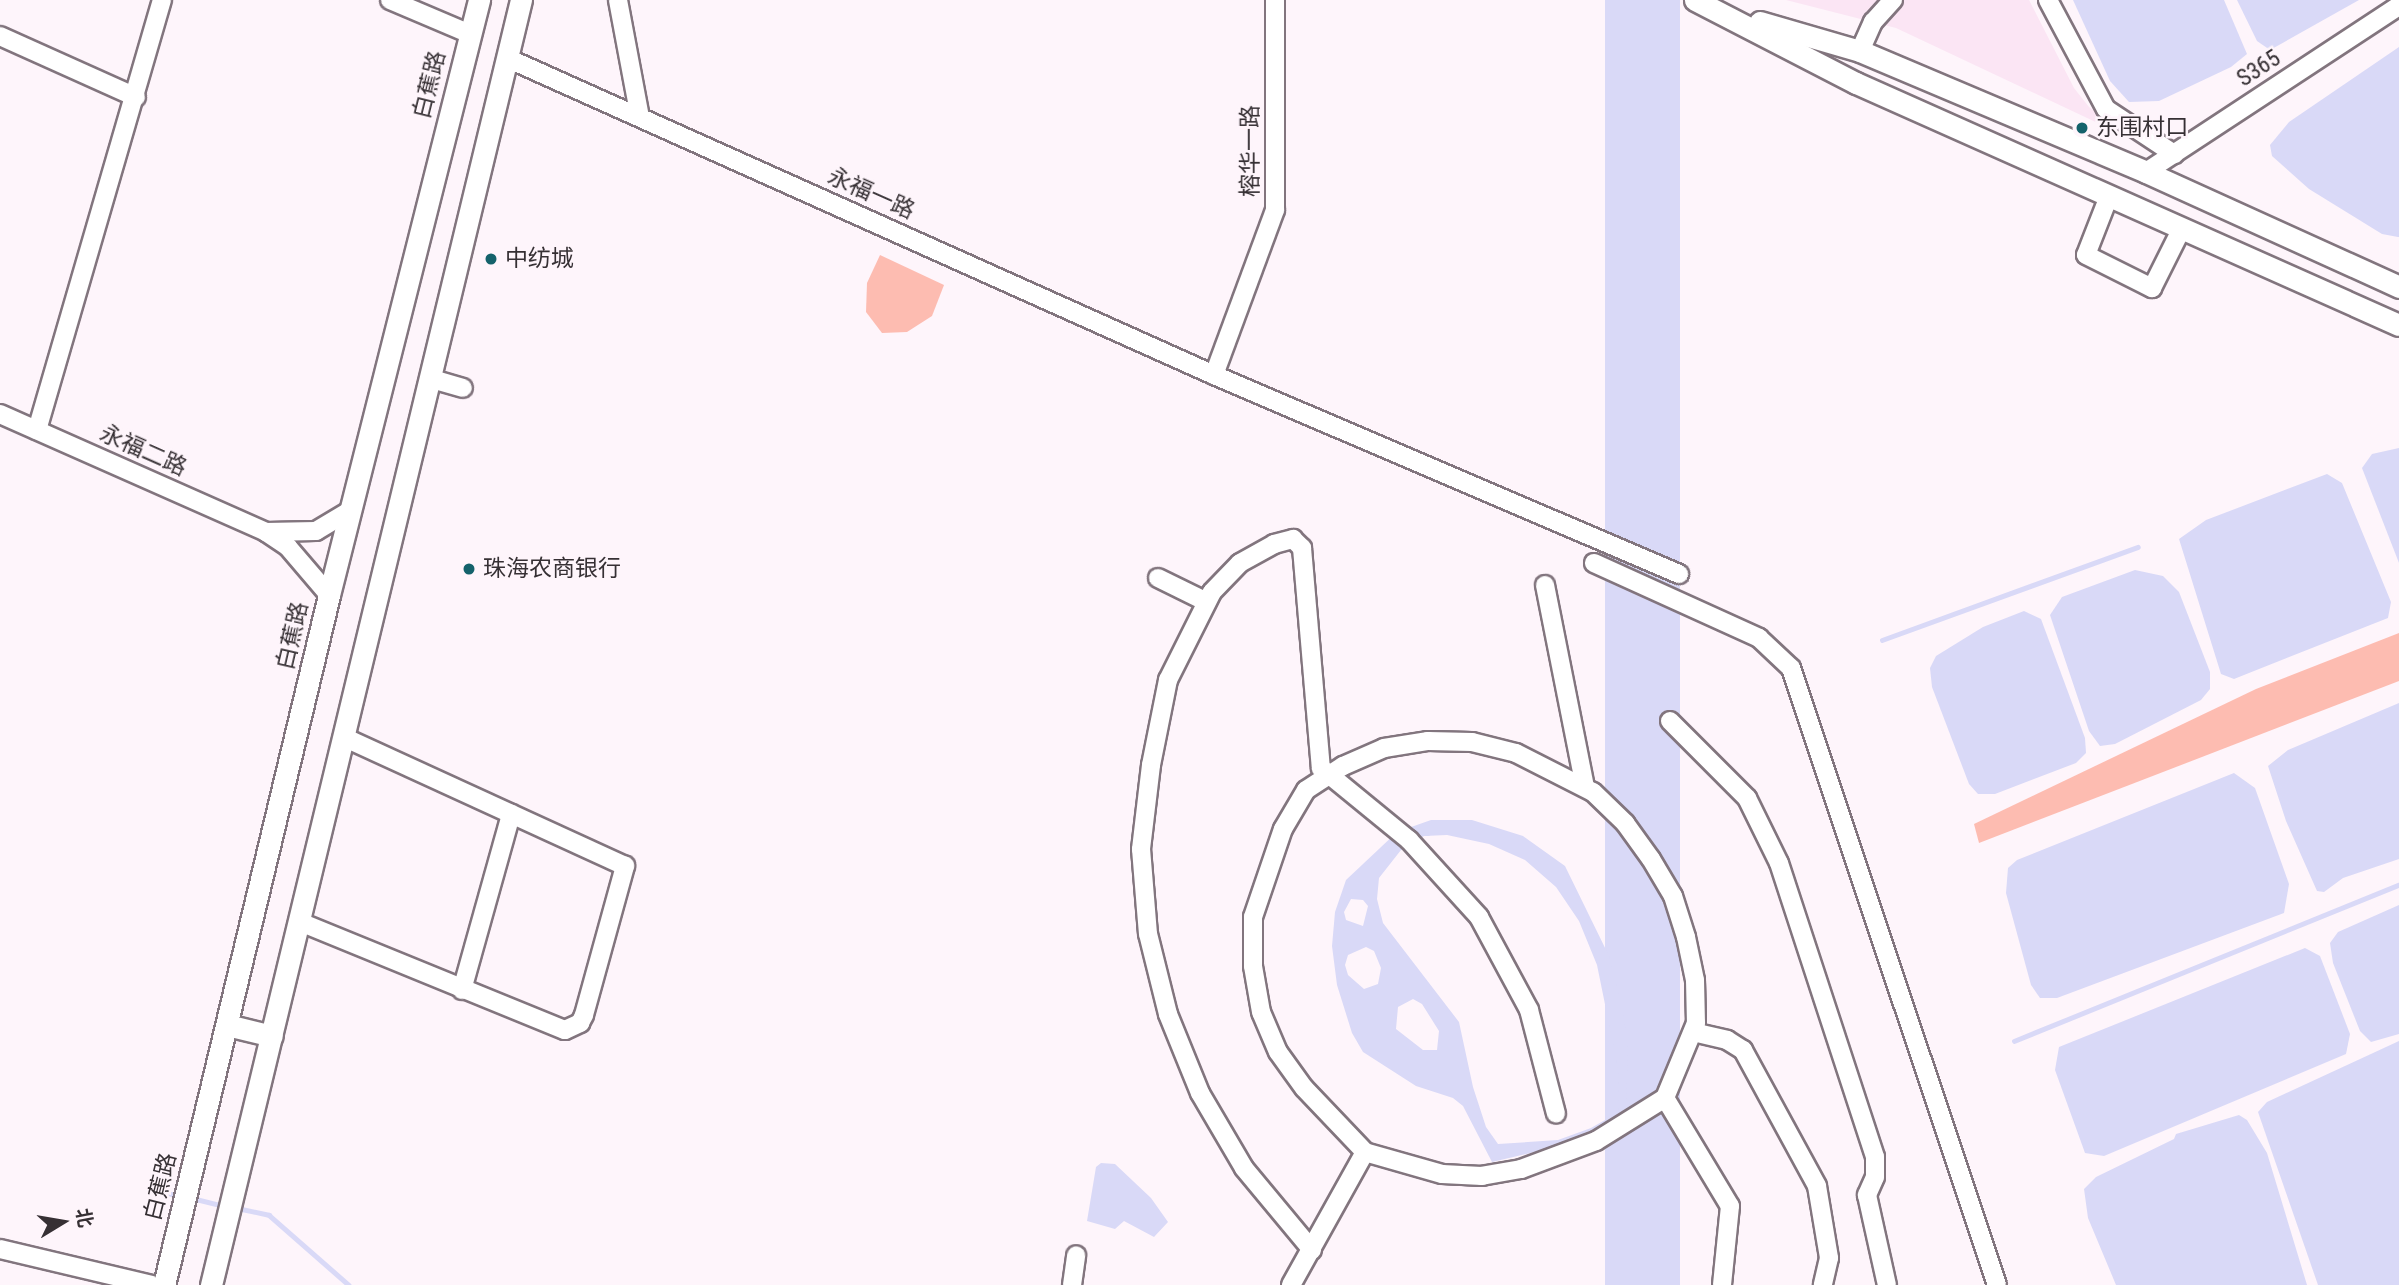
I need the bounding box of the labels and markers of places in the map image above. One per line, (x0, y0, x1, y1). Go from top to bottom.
place label: 东围村口 (2096, 114, 2188, 142)
marker: 东围村口 (2074, 120, 2090, 136)
place label: 中纺城 (505, 245, 574, 273)
marker: 中纺城 (483, 251, 499, 267)
place label: 珠海农商银行 (483, 555, 621, 583)
marker: 珠海农商银行 (461, 561, 477, 577)

